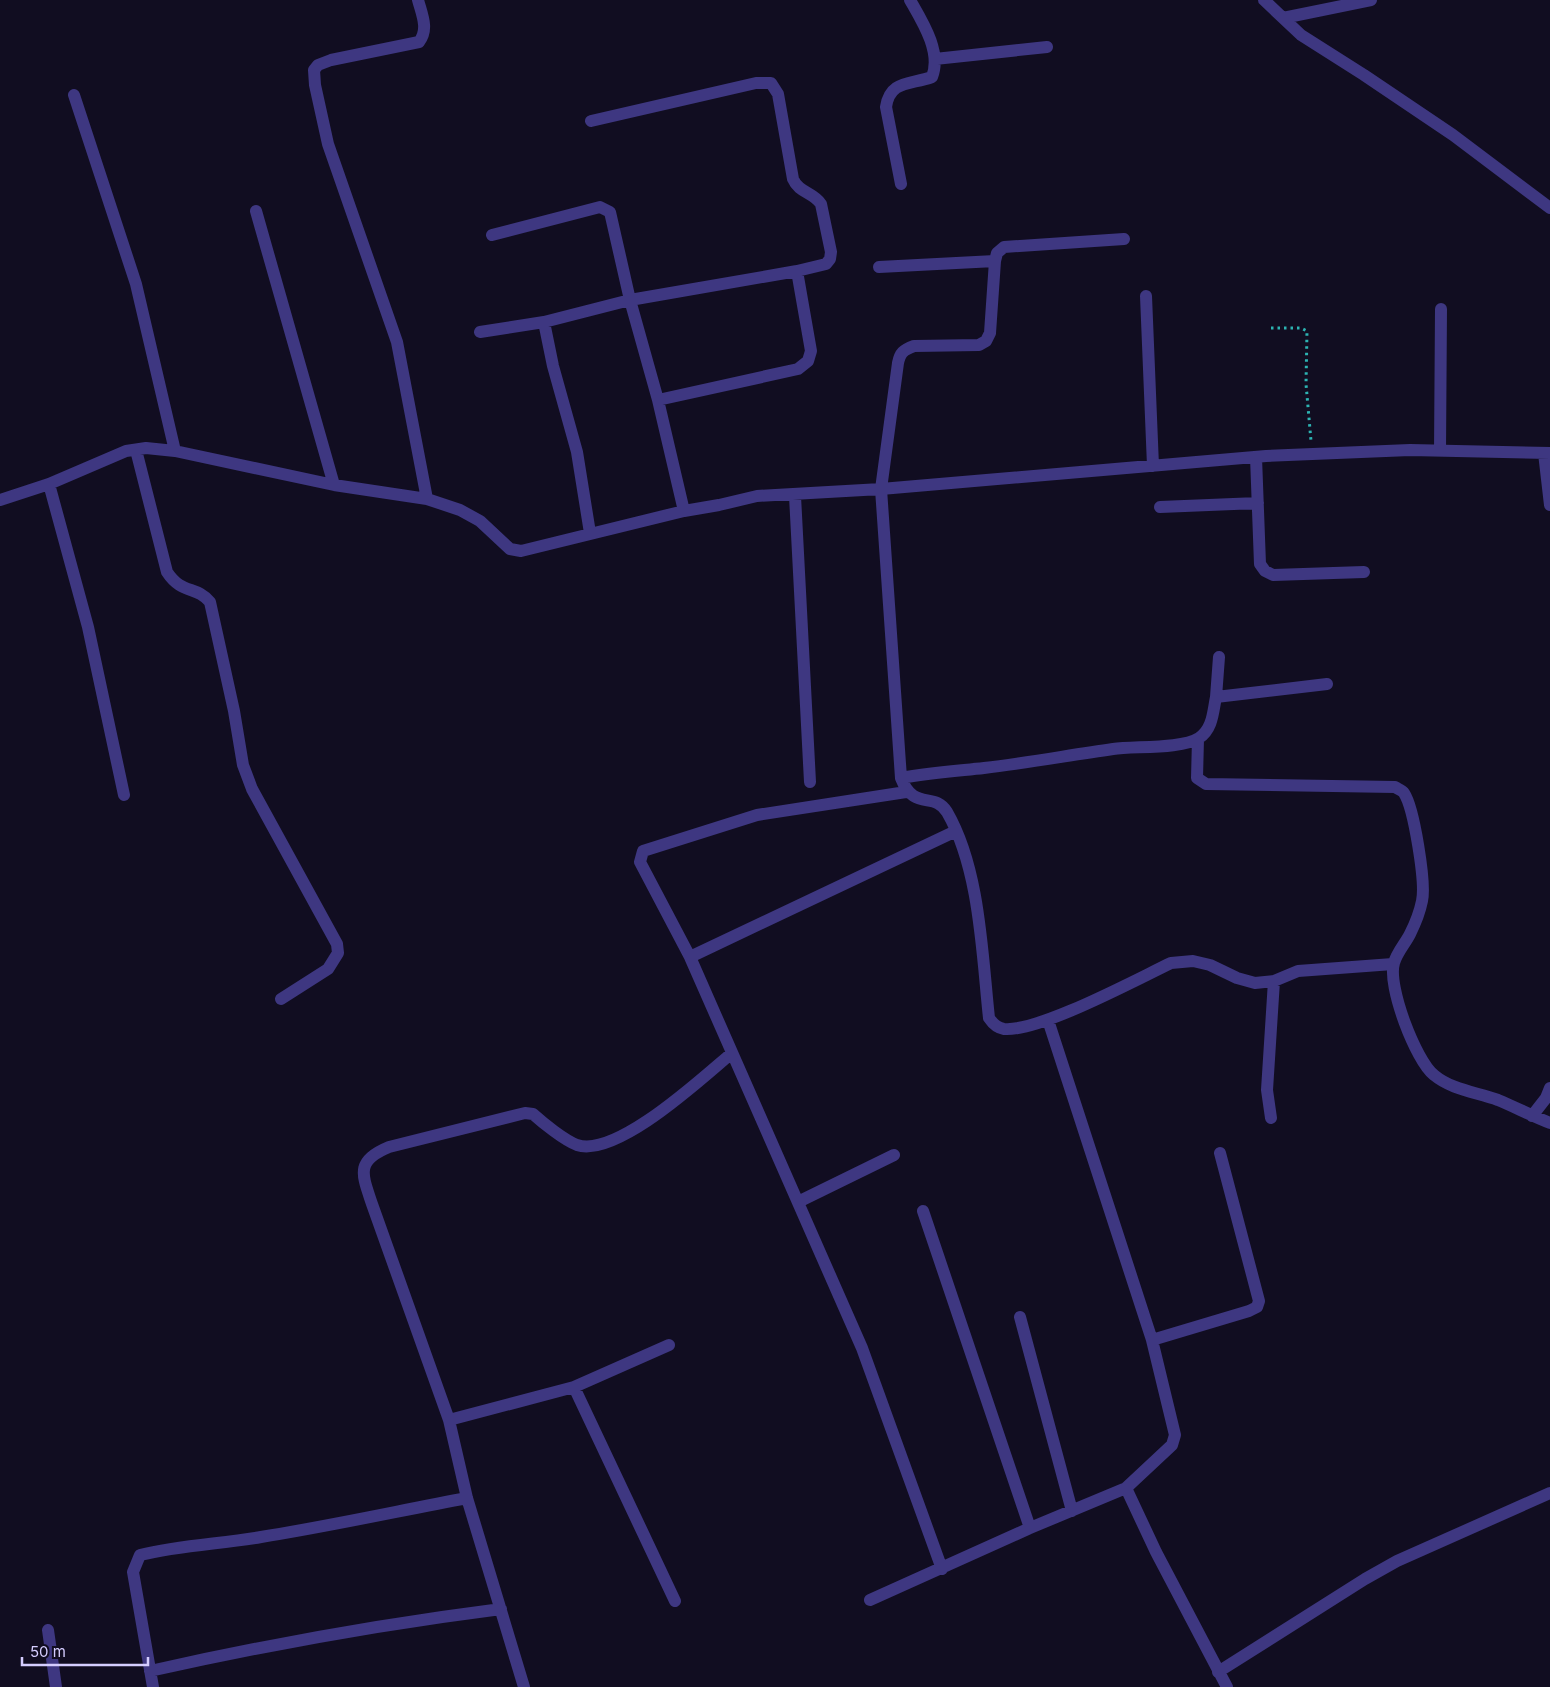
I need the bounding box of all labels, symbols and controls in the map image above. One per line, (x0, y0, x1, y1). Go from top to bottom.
scale bar (22, 1634, 149, 1666)
text: 50 m (30, 1642, 66, 1661)

